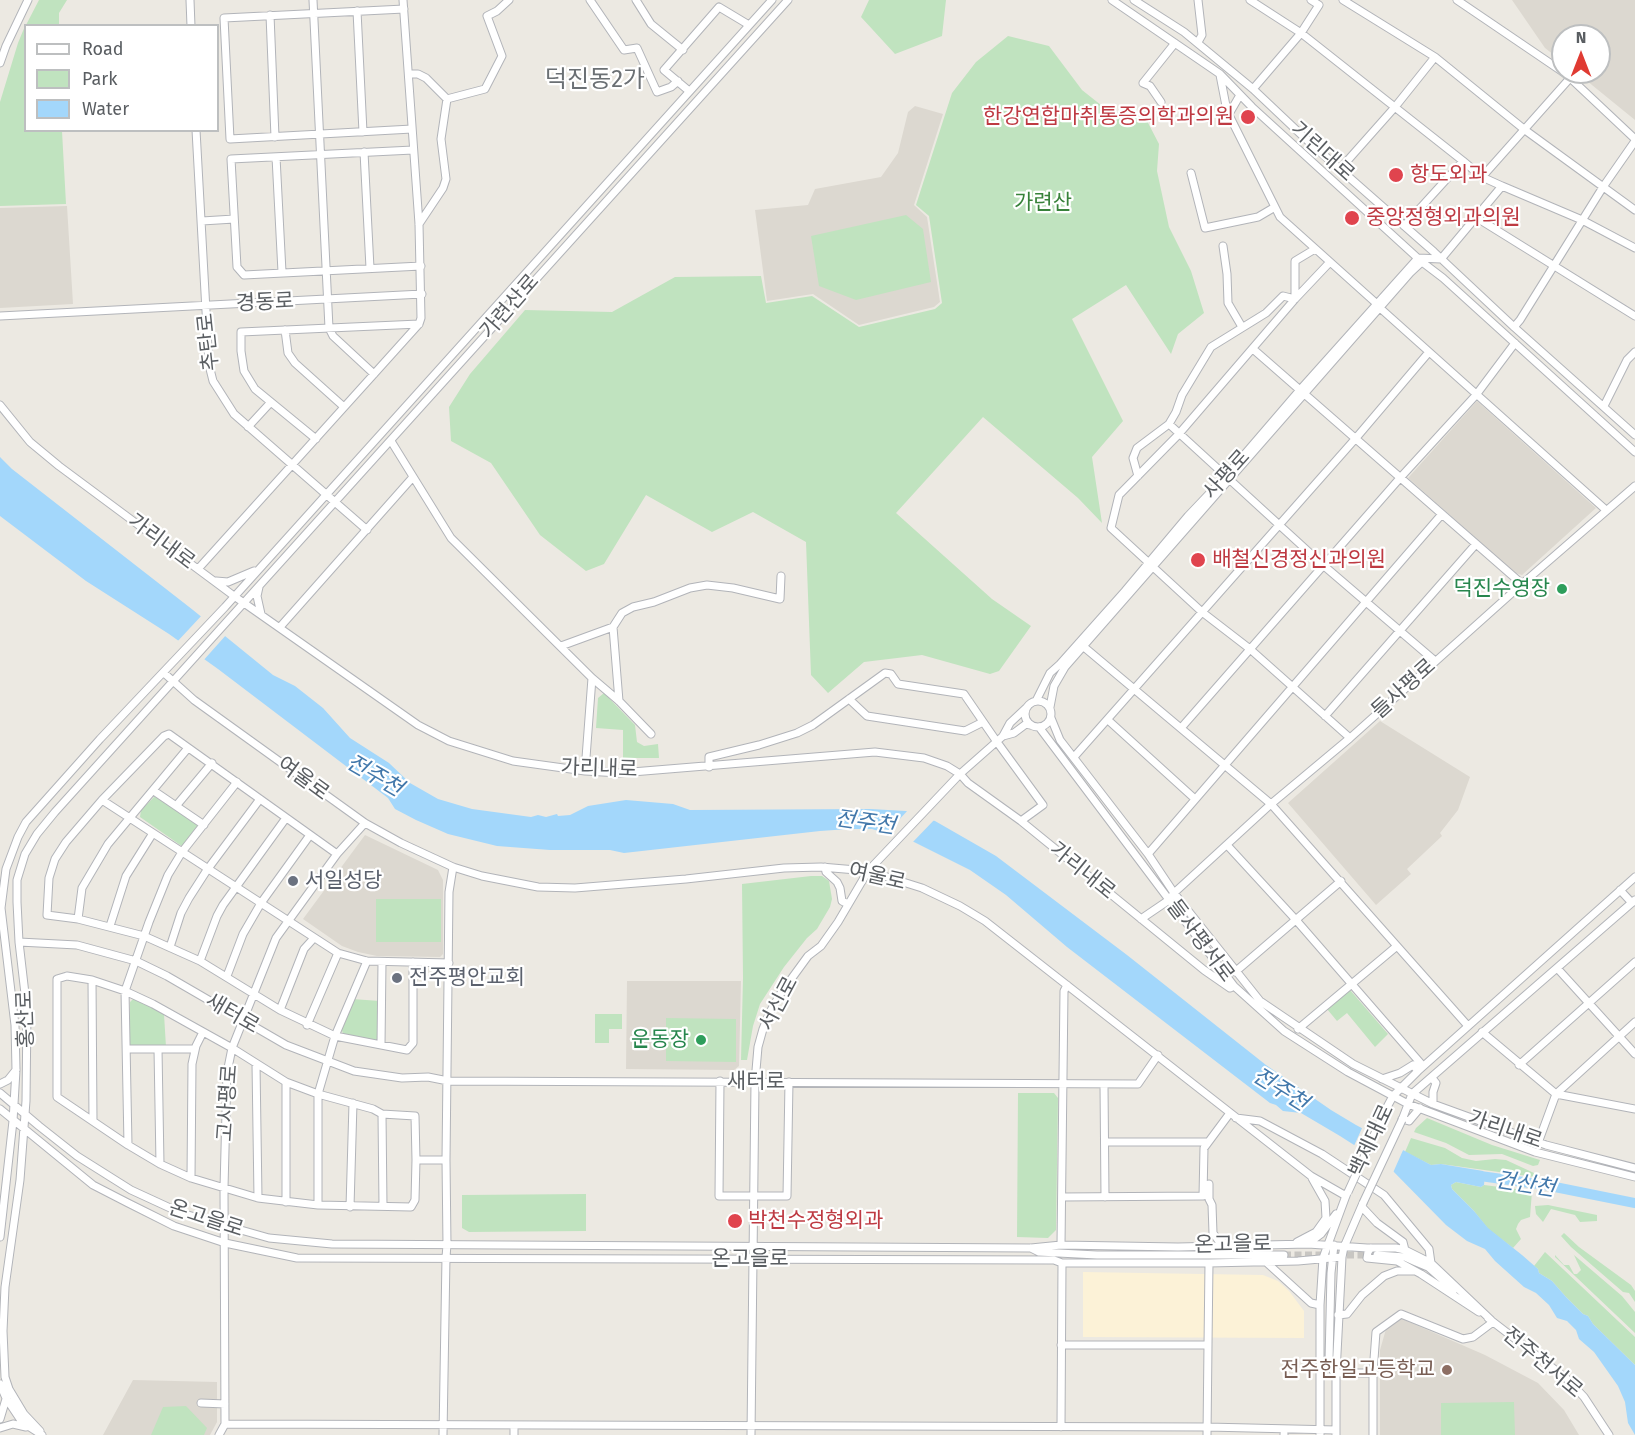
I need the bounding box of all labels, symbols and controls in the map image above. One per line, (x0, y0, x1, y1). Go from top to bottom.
legend (24, 24, 219, 132)
north arrow (1551, 24, 1611, 84)
text: N (1576, 28, 1586, 47)
text: Road (82, 38, 124, 60)
district label: 덕진동2가 (545, 66, 645, 94)
text: Park (82, 68, 117, 90)
text: Water (82, 98, 129, 120)
place label: 한강연합마취통증의학과의원 (983, 104, 1234, 130)
marker: 한강연합마취통증의학과의원 (1239, 108, 1257, 126)
street label: 기린대로 (1285, 117, 1359, 187)
place label: 항도외과 (1410, 162, 1487, 188)
marker: 항도외과 (1387, 166, 1405, 184)
park label: 가련산 (1014, 190, 1072, 216)
place label: 중앙정형외과의원 (1366, 205, 1521, 231)
marker: 중앙정형외과의원 (1343, 209, 1361, 227)
street label: 가련산로 (475, 270, 545, 344)
street label: 경동로 (235, 289, 295, 317)
street label: 추탄로 (193, 312, 225, 372)
street label: 사평로 (1198, 445, 1256, 505)
street label: 가리내로 (123, 509, 199, 575)
place label: 배철신경정신과의원 (1212, 547, 1386, 573)
marker: 배철신경정신과의원 (1189, 551, 1207, 569)
place label: 덕진수영장 (1453, 576, 1550, 602)
marker: 덕진수영장 (1555, 582, 1569, 596)
street label: 들사평로 (1367, 654, 1441, 724)
water label: 전주천 (341, 749, 407, 803)
street label: 여울로 (272, 752, 334, 806)
street label: 가리내로 (560, 755, 638, 783)
water label: 전주천 (833, 806, 897, 840)
street label: 가리내로 (1044, 837, 1120, 905)
street label: 여울로 (846, 858, 908, 896)
place label: 서일성당 (305, 868, 382, 894)
marker: 서일성당 (286, 874, 300, 888)
street label: 들사평서로 (1161, 895, 1239, 987)
place label: 전주평안교회 (409, 965, 525, 991)
marker: 전주평안교회 (390, 971, 404, 985)
street label: 서신로 (754, 972, 804, 1036)
street label: 새터로 (201, 989, 263, 1039)
street label: 홍산로 (12, 990, 40, 1048)
place label: 운동장 (631, 1027, 689, 1053)
marker: 운동장 (694, 1033, 708, 1047)
water label: 전주천 (1247, 1063, 1313, 1117)
street label: 고사평로 (213, 1064, 243, 1142)
street label: 새터로 (727, 1069, 785, 1095)
street label: 백제대로 (1344, 1101, 1400, 1181)
street label: 가리내로 (1464, 1106, 1546, 1154)
water label: 건산천 (1493, 1167, 1557, 1203)
street label: 온고을로 (165, 1195, 247, 1243)
place label: 박천수정형외과 (748, 1208, 883, 1234)
marker: 박천수정형외과 (726, 1212, 744, 1230)
street label: 온고을로 (1194, 1232, 1272, 1258)
street label: 온고을로 (711, 1246, 789, 1272)
street label: 전주천서로 (1497, 1322, 1587, 1404)
place label: 전주한일고등학교 (1280, 1357, 1435, 1383)
marker: 전주한일고등학교 (1440, 1363, 1454, 1377)

